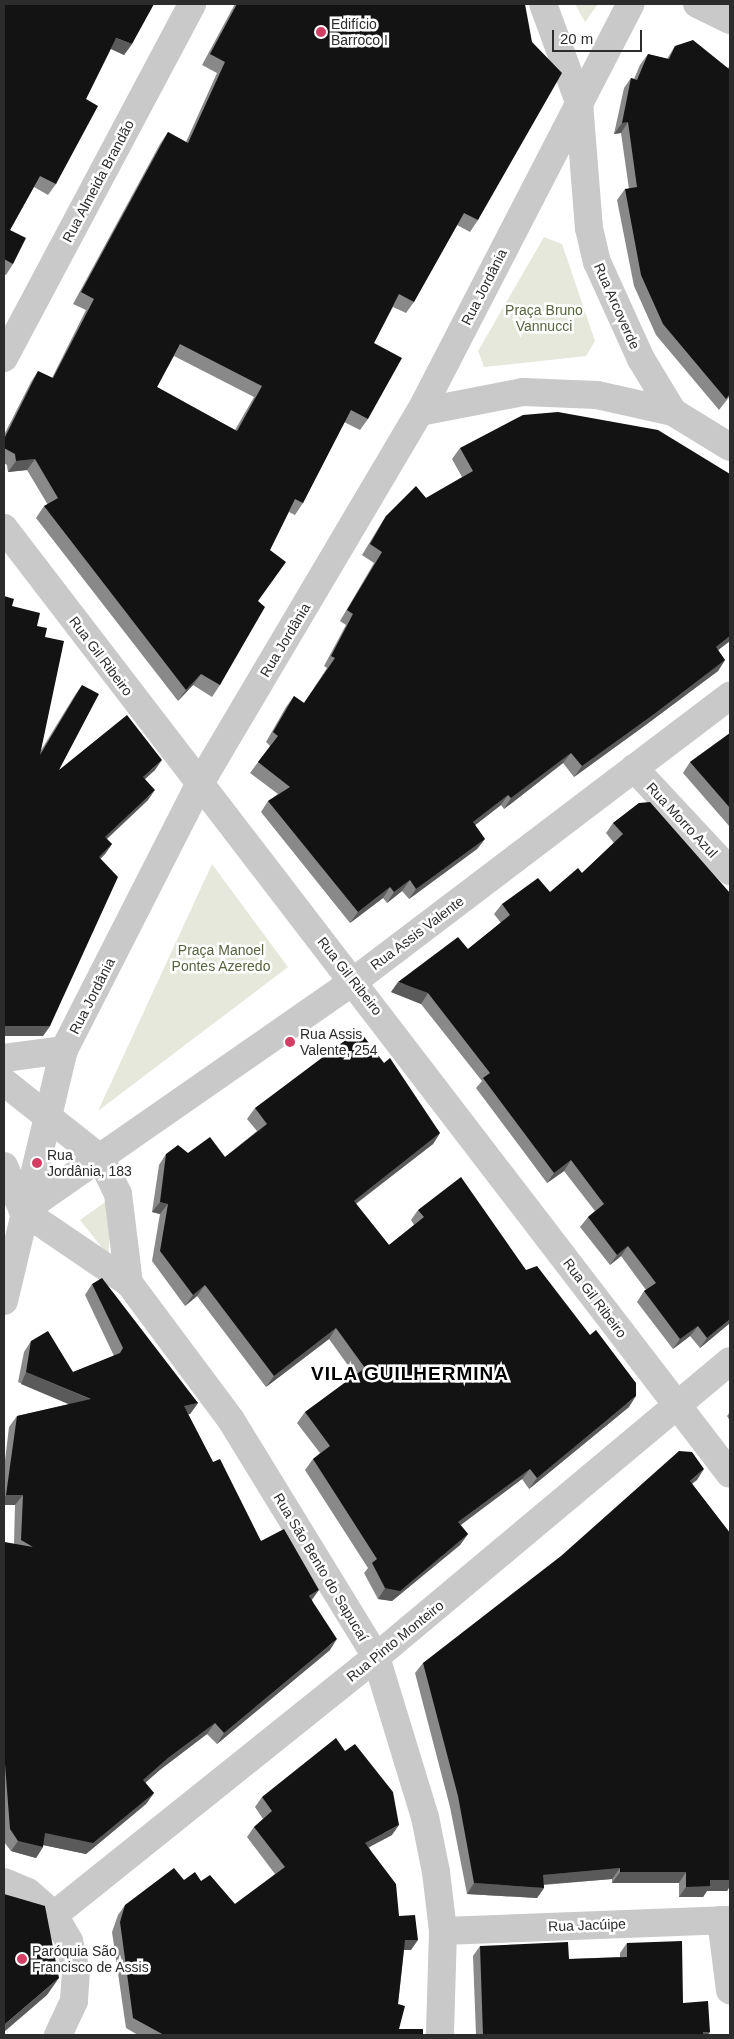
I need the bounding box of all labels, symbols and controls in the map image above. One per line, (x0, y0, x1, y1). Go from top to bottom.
place label: Edifício Barroco I (331, 16, 388, 48)
scale bar (554, 20, 644, 52)
marker: Edifício Barroco I (315, 26, 327, 38)
text: 20 m (560, 30, 593, 47)
street label: Rua Almeida Brandão (58, 117, 138, 245)
street label: Rua Jordânia (458, 246, 510, 328)
street label: Rua Arcoverde (590, 260, 644, 352)
park label: Praça Bruno Vannucci (505, 302, 583, 334)
street label: Rua Jordânia (256, 600, 314, 680)
street label: Rua Gil Ribeiro (66, 613, 136, 699)
street label: Rua Morro Azul (643, 779, 721, 861)
street label: Rua Assis Valente (367, 892, 467, 974)
street label: Rua Gil Ribeiro (314, 933, 386, 1019)
park label: Praça Manoel Pontes Azeredo (171, 942, 271, 974)
street label: Rua Jordânia (66, 955, 118, 1037)
place label: Rua Assis Valente, 254 (300, 1026, 378, 1058)
marker: Rua Assis Valente, 254 (284, 1036, 296, 1048)
place label: Rua Jordânia, 183 (47, 1147, 132, 1180)
marker: Rua Jordânia, 183 (31, 1157, 43, 1169)
street label: Rua Gil Ribeiro (560, 1255, 630, 1341)
district label: VILA GUILHERMINA (309, 1363, 511, 1385)
street label: Rua São Bento do Sapucaí (270, 1490, 372, 1644)
street label: Rua Pinto Monteiro (343, 1597, 447, 1685)
street label: Rua Jacúipe (548, 1915, 626, 1935)
place label: Paróquia São Francisco de Assis (32, 1943, 149, 1975)
marker: Paróquia São Francisco de Assis (16, 1953, 28, 1965)

